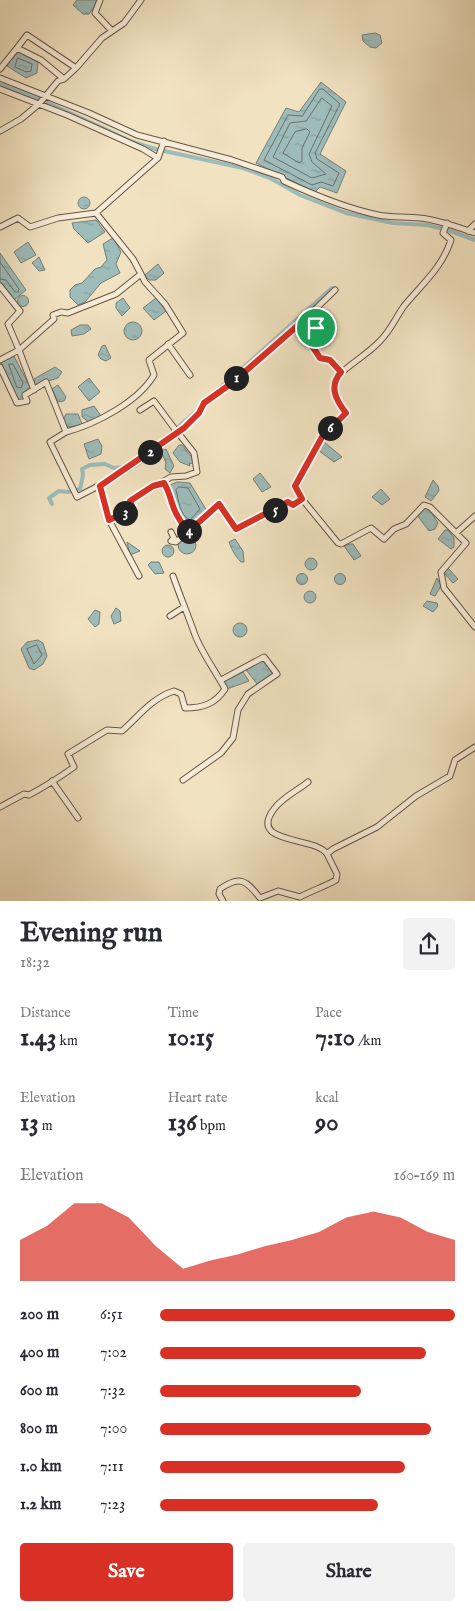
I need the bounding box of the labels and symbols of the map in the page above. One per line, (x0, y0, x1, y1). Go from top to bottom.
pin (295, 307, 337, 349)
pin: 1 (224, 366, 248, 390)
pin: 6 (318, 416, 342, 440)
pin: 2 (138, 440, 162, 464)
pin: 5 (262, 498, 288, 522)
pin: 3 (112, 500, 138, 526)
pin: 4 (176, 518, 202, 544)

